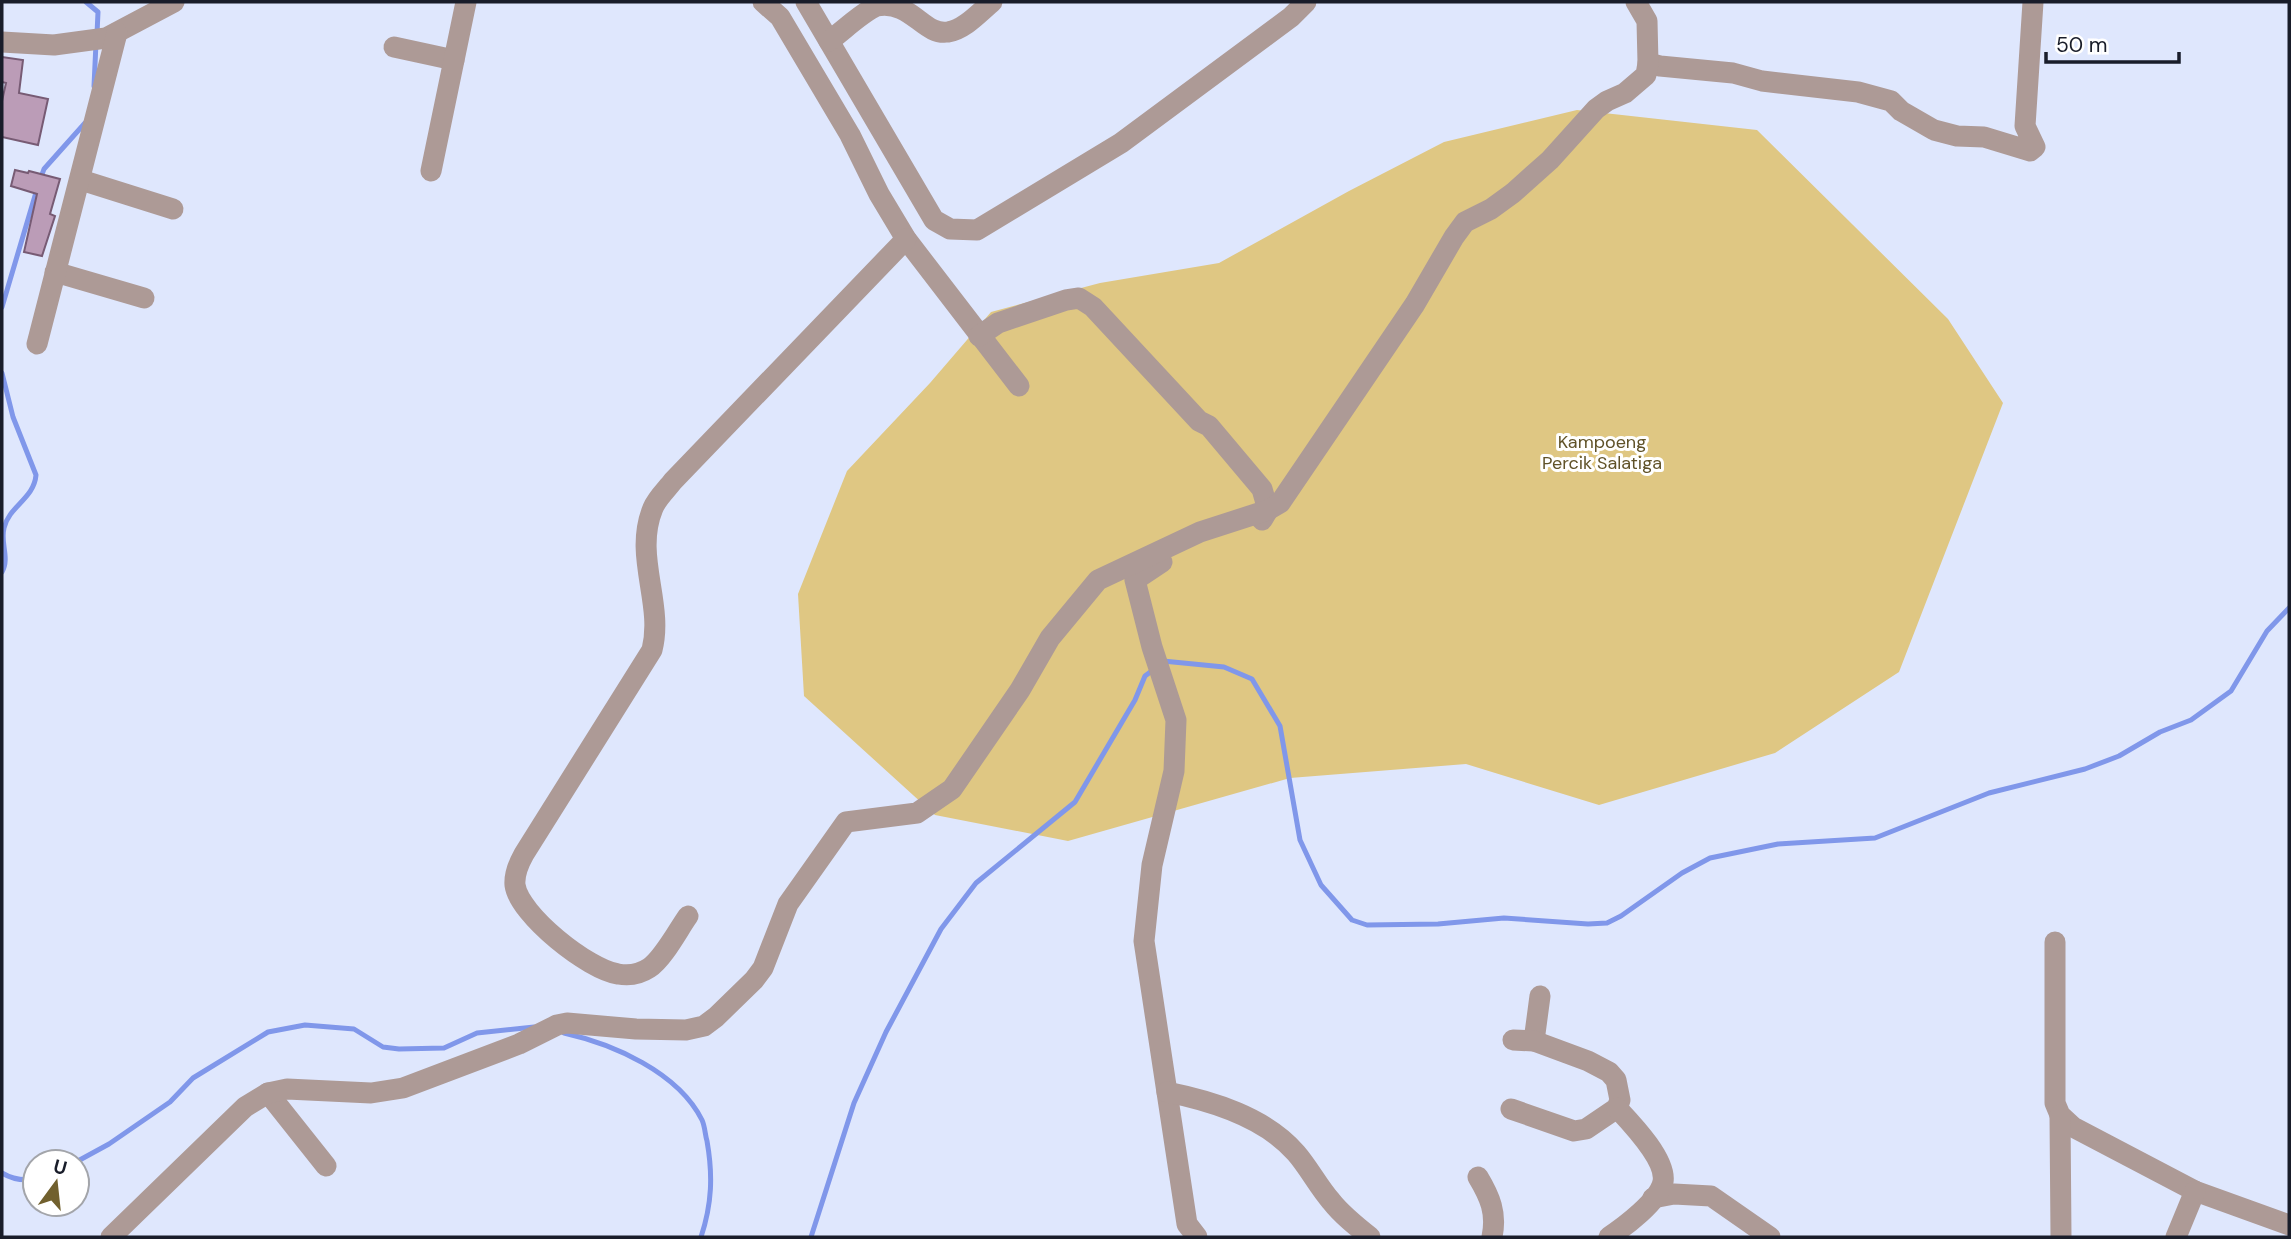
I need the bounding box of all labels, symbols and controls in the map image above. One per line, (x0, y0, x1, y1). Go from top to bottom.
scale bar (2046, 21, 2179, 65)
text: 50 m (2056, 31, 2107, 59)
park label: Kampoeng Percik Salatiga (1542, 430, 1662, 475)
north arrow (21, 1148, 91, 1218)
text: U (51, 1153, 70, 1181)

